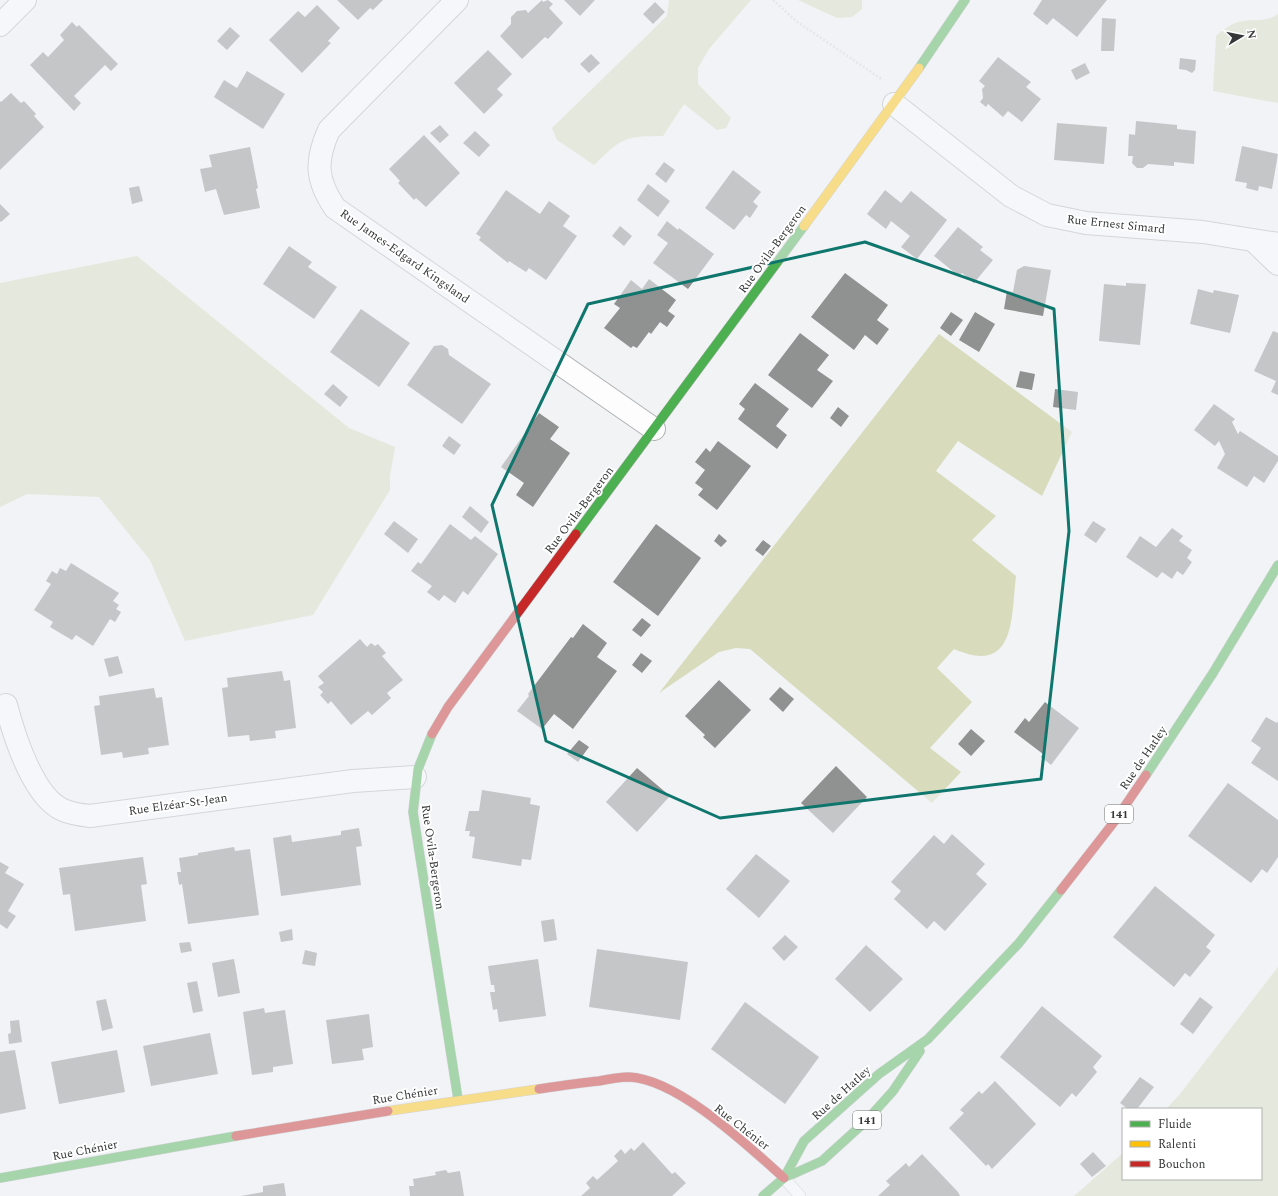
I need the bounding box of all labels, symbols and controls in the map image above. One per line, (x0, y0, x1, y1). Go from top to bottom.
north arrow (1222, 16, 1262, 56)
text: N (1242, 28, 1261, 40)
street label: Rue Ovila-Bergeron (734, 201, 811, 298)
street label: Rue James-Edgard Kingsland (336, 204, 474, 309)
street label: Rue Ernest Simard (1066, 210, 1166, 239)
street label: Rue Ovila-Bergeron (540, 462, 619, 558)
street label: Rue de Hatley (1115, 721, 1173, 794)
street label: Rue Elzéar-St-Jean (127, 788, 229, 821)
street label: Rue Ovila-Bergeron (416, 803, 449, 911)
road number: 141 (1105, 805, 1133, 823)
street label: Rue de Hatley (808, 1061, 876, 1125)
street label: Rue Chénier (371, 1081, 440, 1110)
street label: Rue Chénier (710, 1100, 774, 1155)
legend (1122, 1108, 1262, 1180)
road number: 141 (853, 1111, 881, 1129)
text: Fluide (1158, 1115, 1192, 1134)
street label: Rue Chénier (51, 1135, 120, 1166)
text: Ralenti (1158, 1135, 1196, 1154)
text: Bouchon (1158, 1155, 1205, 1174)

